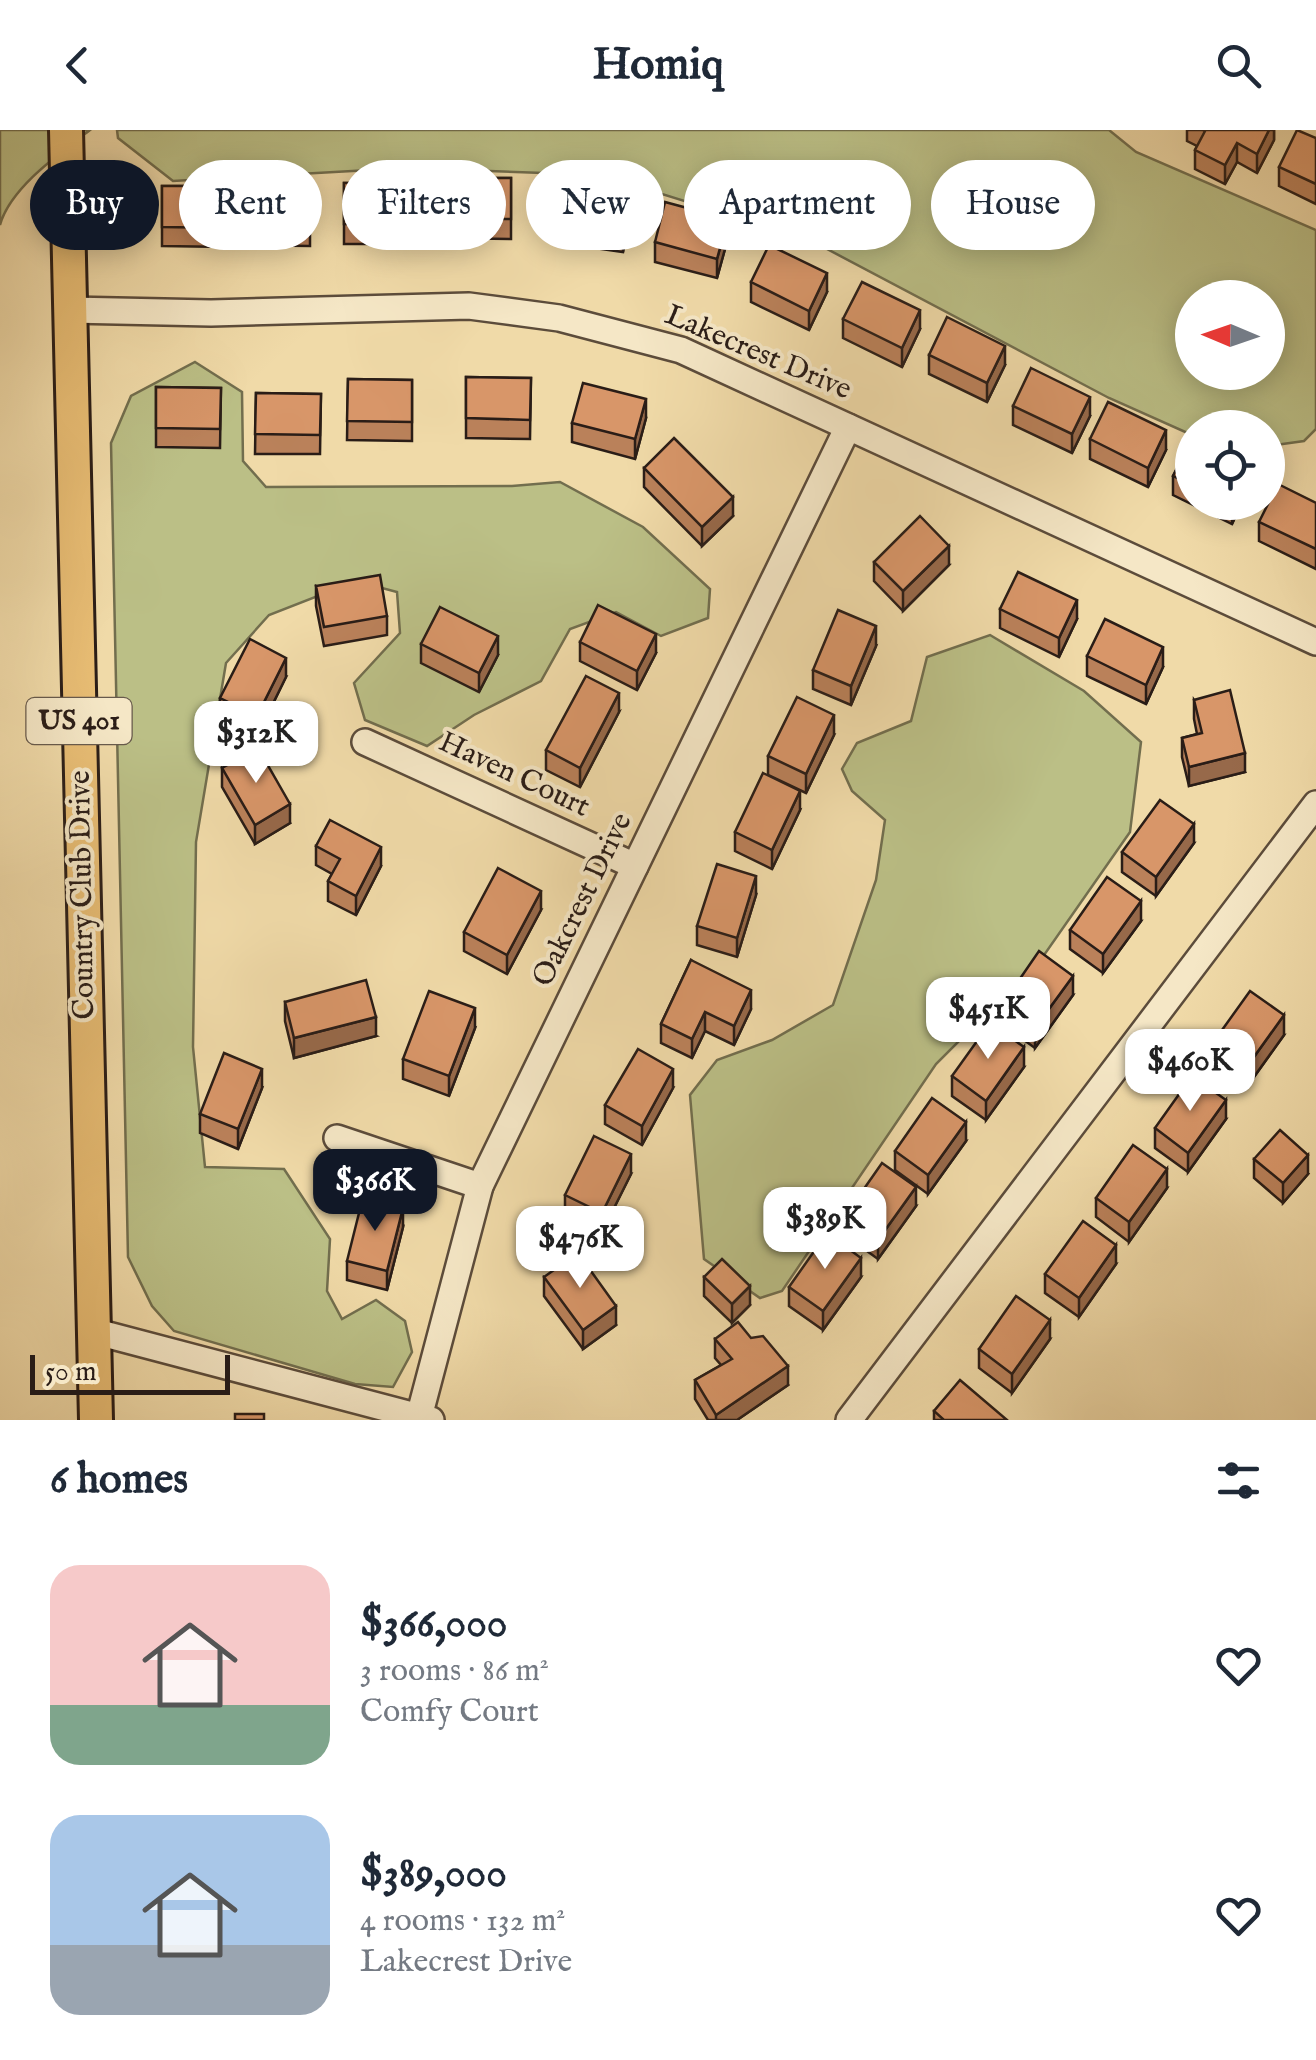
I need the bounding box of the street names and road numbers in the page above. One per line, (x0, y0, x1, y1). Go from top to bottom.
street label: Lakecrest Drive (659, 297, 857, 409)
road number: US 401 (27, 698, 132, 744)
street label: Haven Court (432, 724, 596, 826)
street label: Country Club Drive (62, 770, 104, 1020)
street label: Oakcrest Drive (525, 807, 641, 993)

